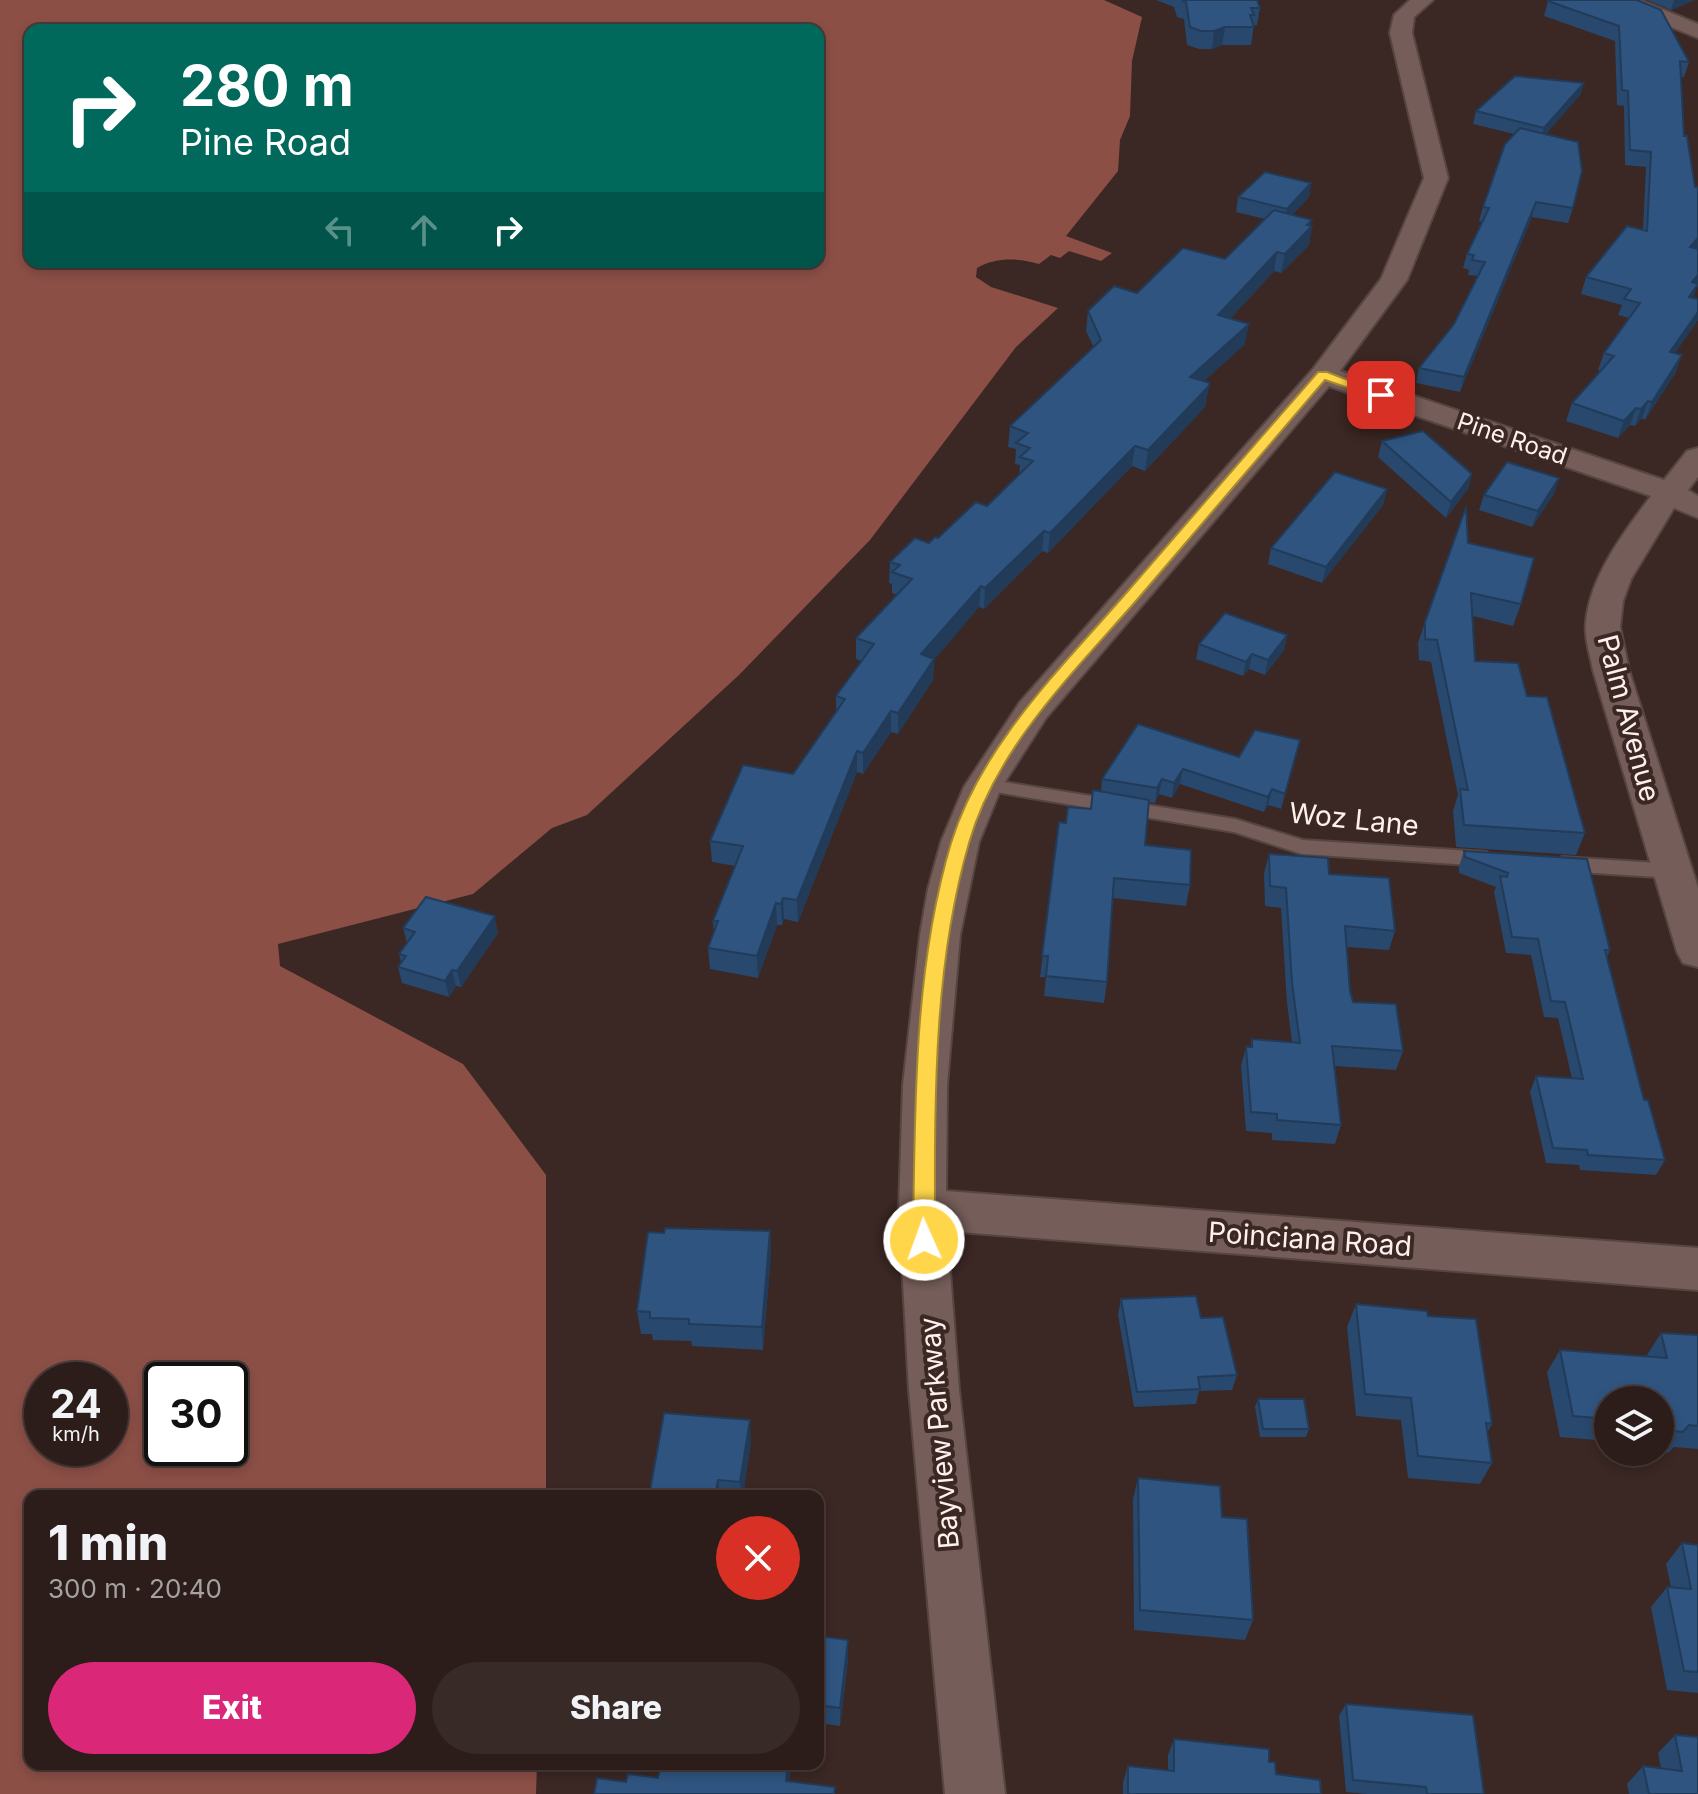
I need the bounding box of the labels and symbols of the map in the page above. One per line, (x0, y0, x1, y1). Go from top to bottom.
pin (1347, 361, 1415, 429)
street label: Pine Road (1454, 406, 1571, 471)
street label: Palm Avenue (1590, 631, 1668, 805)
street label: Woz Lane (1287, 795, 1421, 843)
position arrow (882, 1198, 966, 1282)
street label: Poinciana Road (1207, 1215, 1413, 1263)
street label: Bayview Parkway (912, 1316, 966, 1550)
speed limit sign: 30 (144, 1362, 248, 1466)

